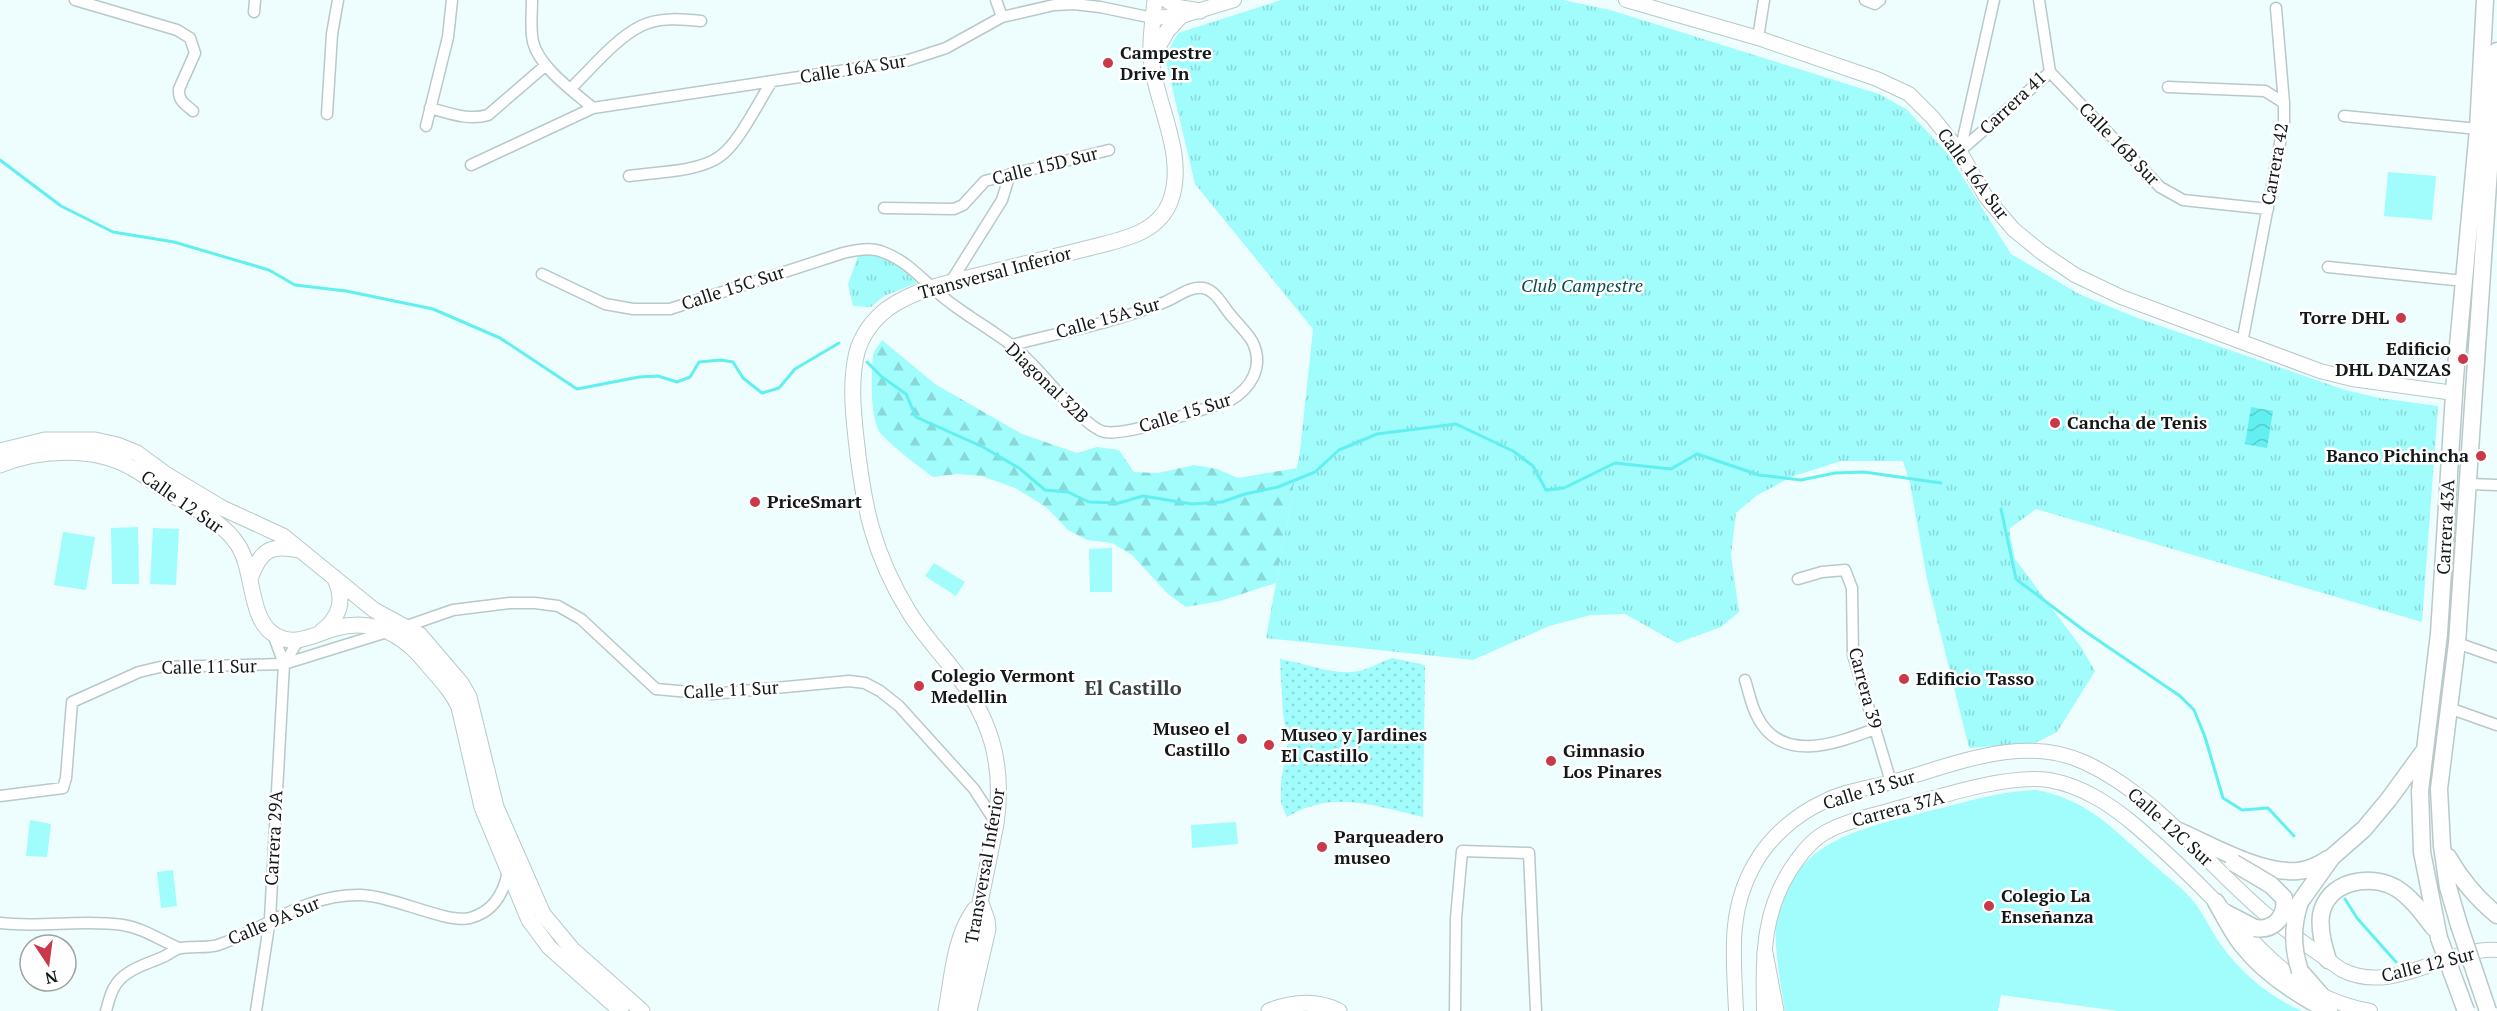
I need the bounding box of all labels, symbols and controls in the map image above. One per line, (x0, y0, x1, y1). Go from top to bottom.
place label: Campestre Drive In (1120, 40, 1212, 85)
street label: Calle 16A Sur (798, 48, 908, 88)
marker: Campestre Drive In (1101, 56, 1115, 70)
street label: Carrera 41 (1974, 65, 2051, 139)
street label: Calle 16B Sur (2074, 97, 2165, 190)
street label: Carrera 42 (2255, 121, 2293, 207)
street label: Calle 16A Sur (1933, 123, 2015, 224)
street label: Calle 15D Sur (989, 140, 1100, 190)
street label: Transversal Inferior (915, 240, 1074, 304)
street label: Calle 15C Sur (678, 259, 787, 315)
park label: Club Campestre (1521, 273, 1643, 297)
street label: Calle 15A Sur (1053, 291, 1163, 343)
place label: Torre DHL (2300, 305, 2389, 329)
marker: Torre DHL (2394, 311, 2408, 325)
place label: Edificio DHL DANZAS (2335, 336, 2451, 381)
street label: Diagonal 32B (1001, 337, 1094, 428)
marker: Edificio DHL DANZAS (2456, 352, 2470, 366)
street label: Calle 15 Sur (1136, 387, 1234, 437)
place label: Cancha de Tenis (2067, 410, 2207, 434)
marker: Cancha de Tenis (2048, 416, 2062, 430)
place label: Banco Pichincha (2326, 443, 2469, 467)
marker: Banco Pichincha (2474, 449, 2488, 463)
street label: Calle 12 Sur (137, 464, 229, 538)
street label: Carrera 43A (2431, 478, 2460, 575)
place label: PriceSmart (767, 489, 862, 513)
marker: PriceSmart (748, 495, 762, 509)
street label: Carrera 39 (1844, 644, 1888, 731)
street label: Calle 11 Sur (161, 653, 257, 679)
place label: Colegio Vermont Medellin (931, 663, 1075, 708)
place label: Edificio Tasso (1916, 666, 2035, 690)
marker: Edificio Tasso (1897, 672, 1911, 686)
district label: El Castillo (1084, 674, 1182, 701)
street label: Calle 11 Sur (683, 675, 779, 703)
marker: Colegio Vermont Medellin (912, 679, 926, 693)
place label: Museo el Castillo (1153, 716, 1230, 761)
place label: Museo y Jardines El Castillo (1281, 722, 1427, 767)
marker: Museo el Castillo (1235, 732, 1249, 746)
marker: Museo y Jardines El Castillo (1262, 738, 1276, 752)
place label: Gimnasio Los Pinares (1563, 738, 1662, 783)
marker: Gimnasio Los Pinares (1544, 754, 1558, 768)
street label: Calle 13 Sur (1820, 764, 1918, 814)
street label: Calle 12C Sur (2123, 782, 2219, 871)
street label: Carrera 37A (1849, 784, 1947, 832)
street label: Transversal Inferior (959, 786, 1010, 946)
street label: Carrera 29A (259, 789, 288, 886)
place label: Parqueadero museo (1334, 824, 1444, 869)
marker: Parqueadero museo (1315, 840, 1329, 854)
place label: Colegio La Enseñanza (2001, 883, 2094, 928)
street label: Calle 9A Sur (224, 890, 323, 950)
marker: Colegio La Enseñanza (1982, 899, 1996, 913)
north arrow (18, 933, 78, 993)
street label: Calle 12 Sur (2379, 941, 2477, 987)
text: N (43, 966, 60, 990)

